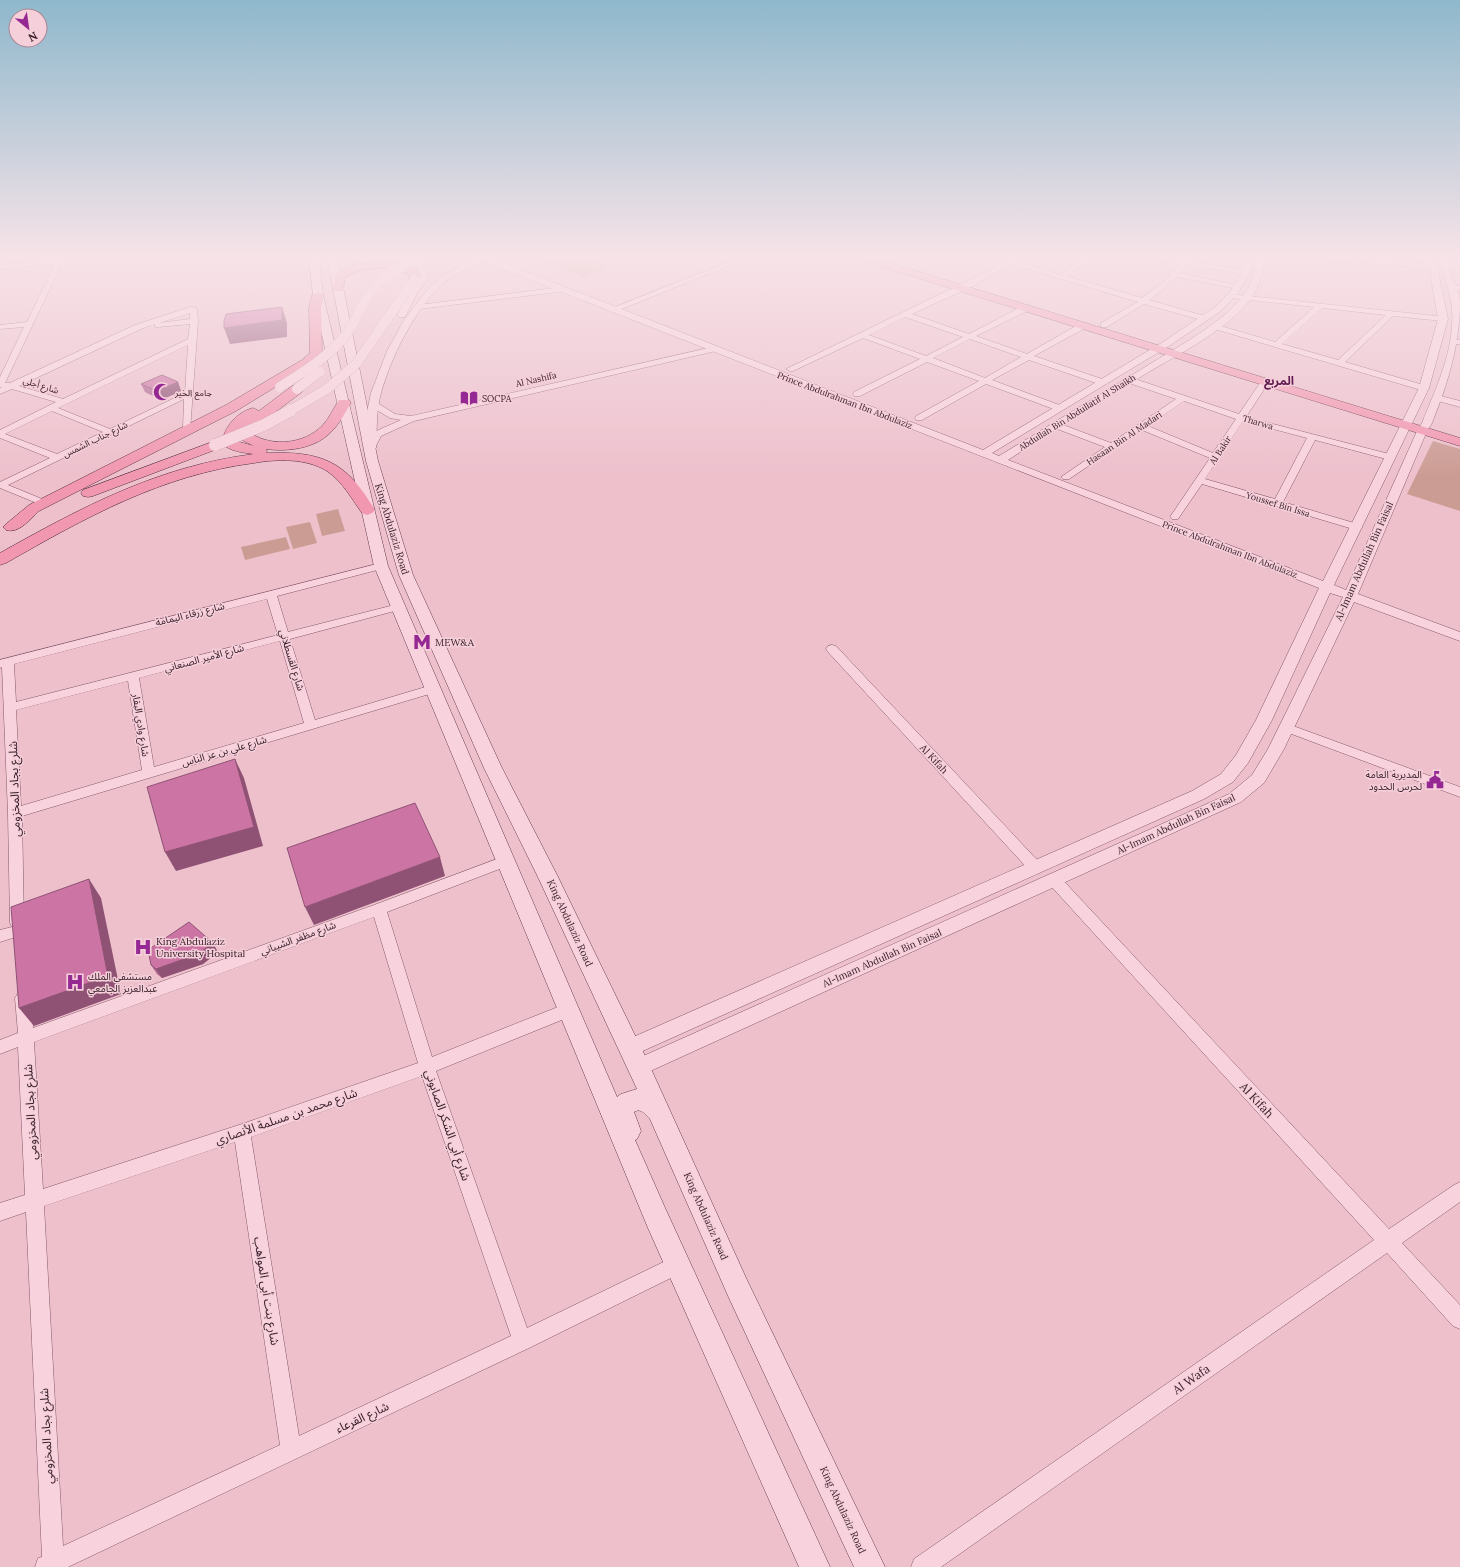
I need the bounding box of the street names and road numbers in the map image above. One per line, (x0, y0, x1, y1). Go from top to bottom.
street label: Al Nashifa (513, 369, 558, 389)
street label: Prince Abdulrahman Ibn Abdulaziz (776, 369, 915, 431)
street label: Abdullah Bin Abdullatif Al Shaikh (1016, 371, 1138, 453)
street label: شارع أجلي (21, 374, 60, 398)
street label: Hasaan Bin Al Madari (1084, 408, 1164, 467)
street label: Tharwa (1241, 412, 1275, 432)
street label: شارع جناب الشمس (61, 418, 130, 461)
street label: Al Bakir (1206, 434, 1233, 467)
street label: King Abdulaziz Road (372, 482, 412, 576)
street label: Youssef Bin Issa (1244, 489, 1312, 519)
street label: Al-Imam Abdullah Bin Faisal (1331, 499, 1396, 624)
street label: Prince Abdulrahman Ibn Abdulaziz (1161, 518, 1300, 580)
street label: شارع زرقاء اليمامة (154, 599, 226, 630)
street label: شارع القسطلاني (275, 628, 308, 693)
street label: شارع الأمير الصنعاني (163, 641, 246, 676)
street label: شارع وادي البقار (128, 691, 152, 758)
street label: شارع علي بن عز الناس (180, 733, 269, 771)
street label: شلرع بجاد المخزومي (5, 741, 26, 837)
street label: Al Kifah (916, 741, 951, 777)
street label: Al-Imam Abdullah Bin Faisal (1114, 791, 1238, 858)
street label: King Abdulaziz Road (544, 877, 596, 969)
street label: شارع مظفر الشيباني (258, 918, 338, 959)
street label: Al-Imam Abdullah Bin Faisal (819, 926, 944, 991)
street label: شلرع بجاد المخزومي (20, 1063, 43, 1160)
street label: شارع أبي الشكر الصابوني (419, 1067, 474, 1183)
street label: Al Kifah (1236, 1078, 1277, 1121)
street label: شارع محمد بن مسلمة الأنصاري (213, 1085, 360, 1150)
street label: King Abdulaziz Road (681, 1170, 731, 1262)
street label: شارع بنت أبي المواهب (248, 1236, 283, 1347)
street label: Al Wafa (1169, 1361, 1212, 1398)
street label: شلرع بجاد المخزومي (36, 1387, 59, 1484)
street label: شارع القرعاء (333, 1398, 392, 1438)
street label: King Abdulaziz Road (817, 1464, 869, 1556)

